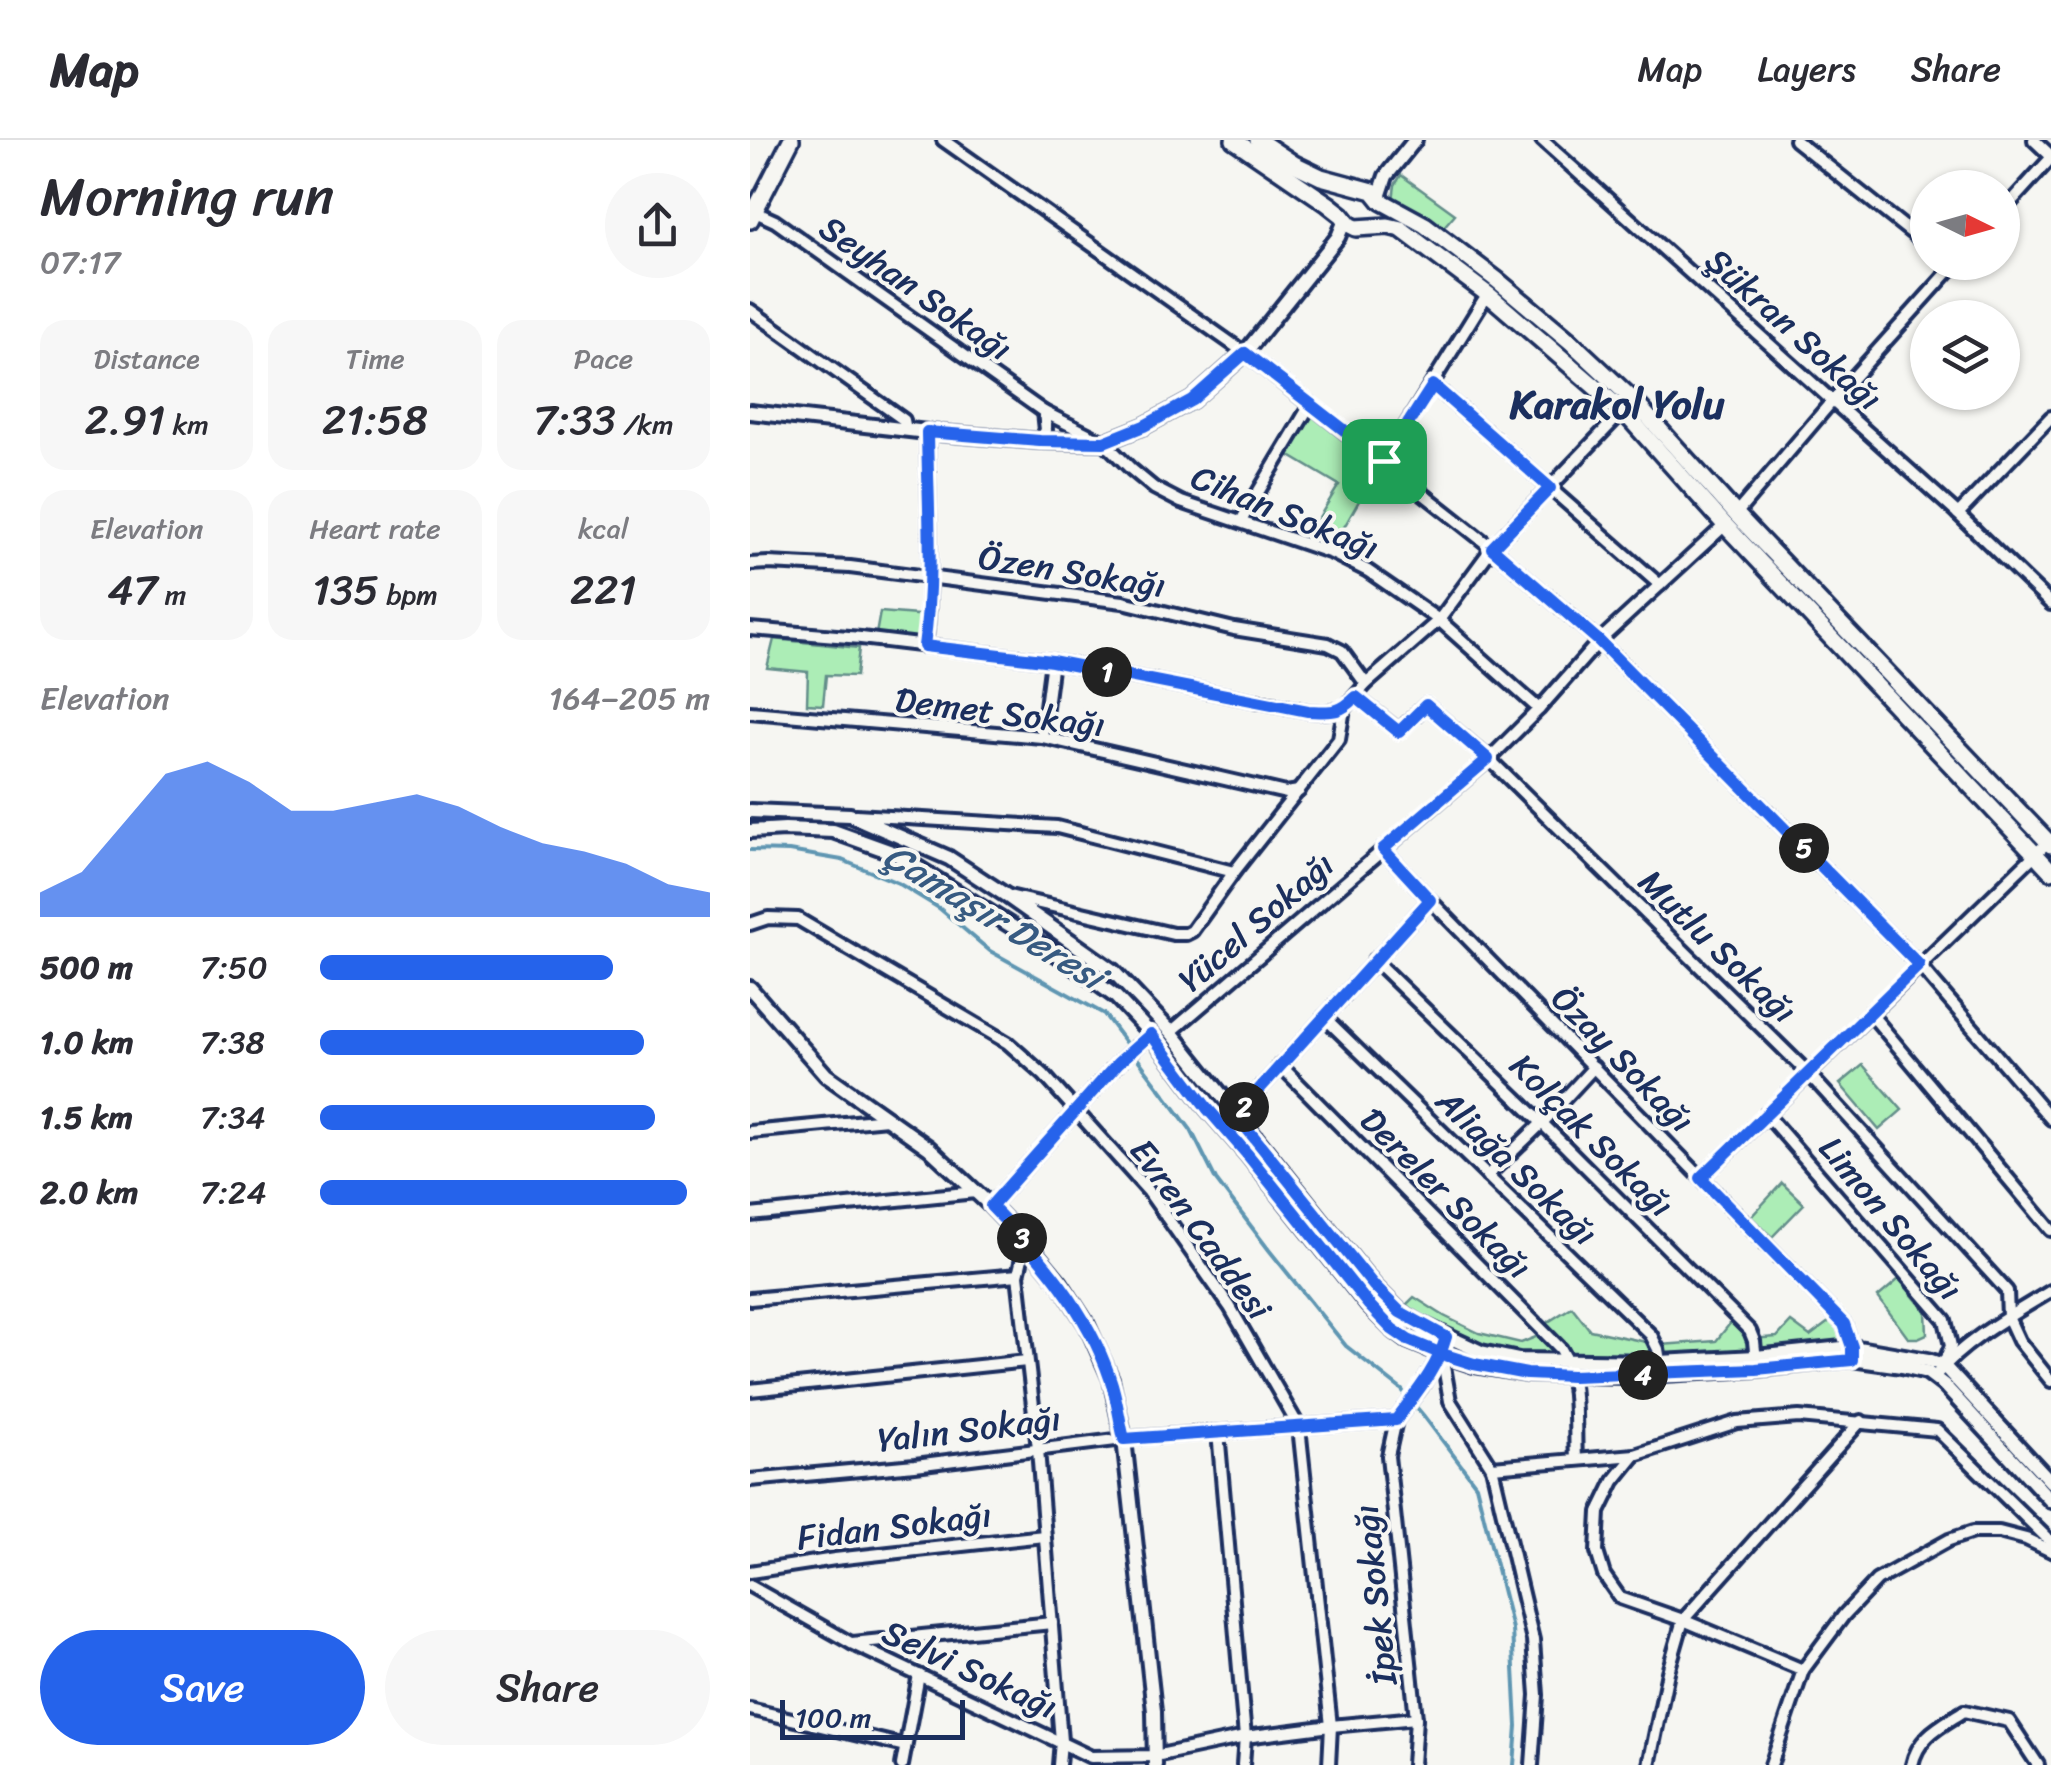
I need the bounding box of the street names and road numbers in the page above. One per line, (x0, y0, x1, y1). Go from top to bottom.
street label: Seyhan Sokağı (806, 198, 1026, 378)
street label: Şükran Sokağı (1691, 231, 1897, 427)
street label: Cihan Sokağı (1182, 446, 1388, 578)
street label: Özen Sokağı (974, 526, 1170, 616)
street label: Demet Sokağı (892, 668, 1108, 756)
street label: Yücel Sokağı (1163, 836, 1349, 1008)
street label: Mutlu Sokağı (1623, 853, 1813, 1039)
street label: Özay Sokağı (1536, 970, 1710, 1148)
street label: Kolçak Sokağı (1494, 1037, 1690, 1233)
street label: Aliağa Sokağı (1420, 1072, 1613, 1261)
street label: Dereler Sokağı (1345, 1092, 1547, 1294)
street label: Limon Sokağı (1803, 1121, 1979, 1315)
street label: Evren Caddesi (1113, 1124, 1290, 1335)
street label: Yalın Sokağı (874, 1387, 1064, 1471)
street label: Fidan Sokağı (793, 1483, 995, 1569)
street label: İpek Sokağı (1335, 1502, 1415, 1689)
street label: Selvi Sokağı (872, 1601, 1068, 1737)

